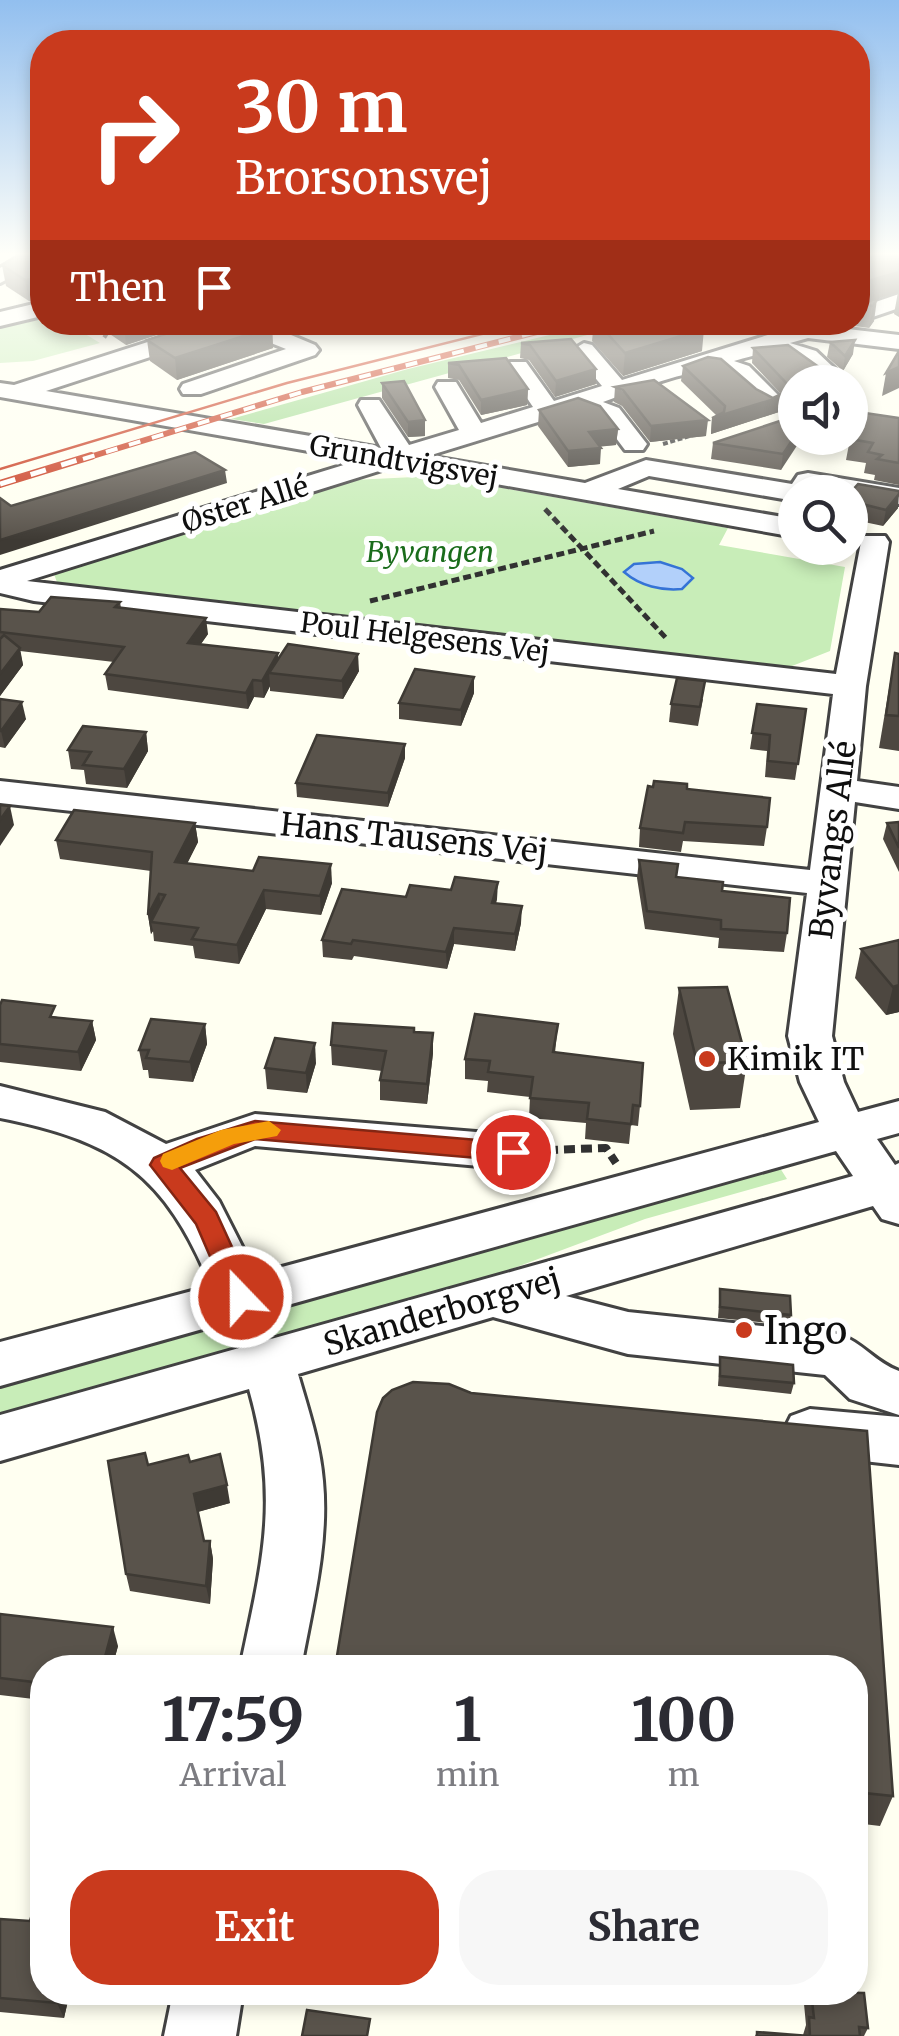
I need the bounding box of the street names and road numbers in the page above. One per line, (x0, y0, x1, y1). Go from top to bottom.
street label: Grundtvigsvej (307, 427, 501, 495)
street label: Øster Allé (177, 468, 313, 540)
street label: Poul Helgesens Vej (298, 604, 552, 670)
street label: Byvangs Allé (801, 739, 865, 941)
street label: Hans Tausens Vej (278, 804, 550, 872)
street label: Skanderborgvej (319, 1259, 565, 1365)

